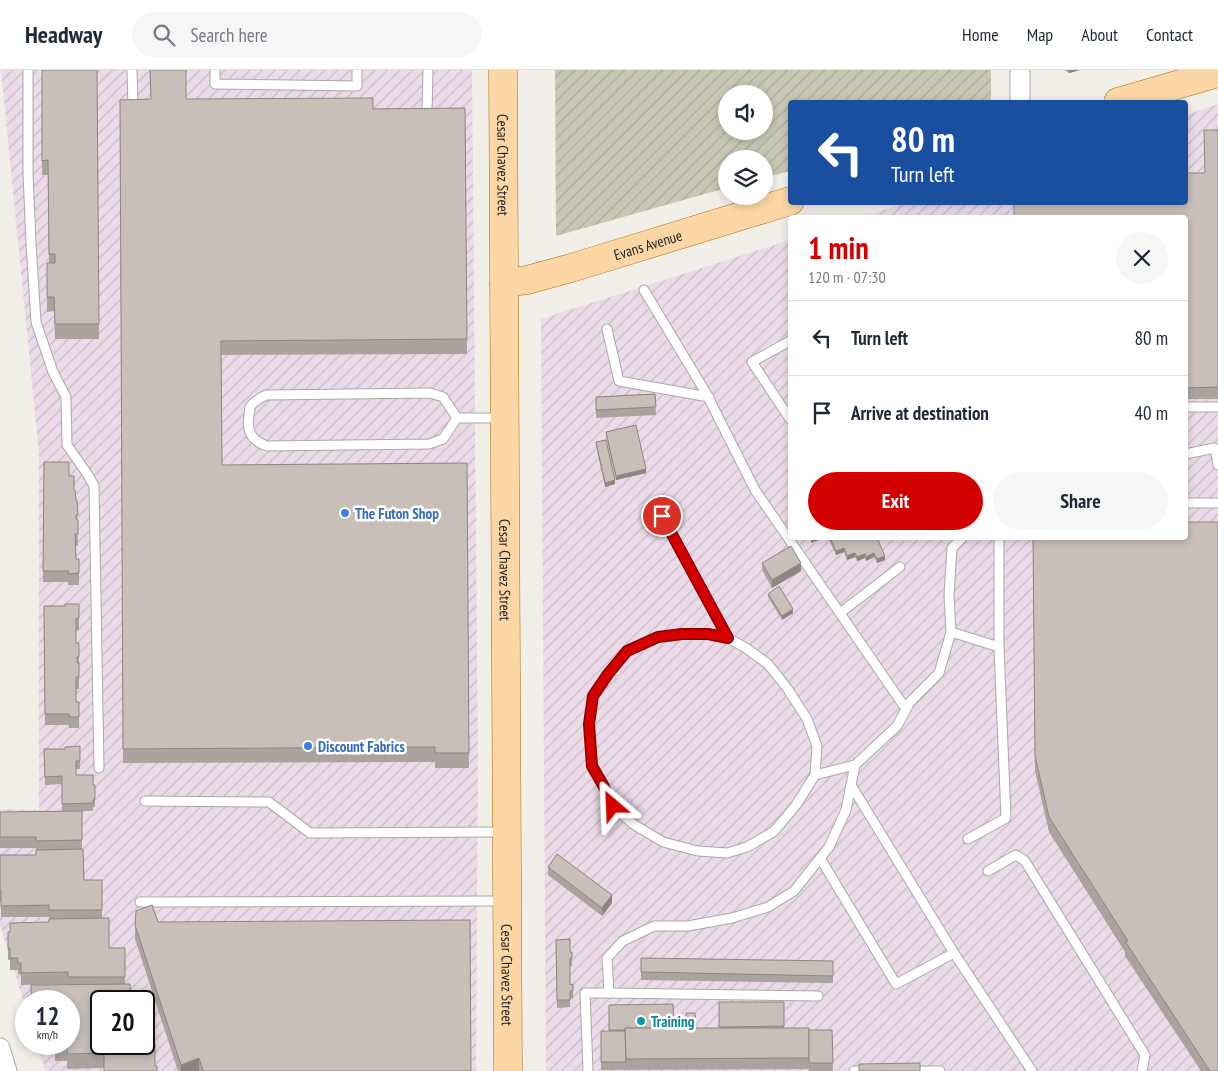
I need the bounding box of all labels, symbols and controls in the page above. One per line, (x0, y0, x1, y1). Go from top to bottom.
search box (132, 12, 482, 57)
text: Headway (25, 19, 102, 50)
icon: search (150, 21, 178, 49)
text: Search here (190, 23, 268, 47)
text: Home (962, 23, 999, 46)
text: Map (1027, 23, 1053, 46)
text: About (1081, 23, 1118, 46)
text: Contact (1146, 23, 1193, 46)
map controls (718, 85, 773, 205)
button: sound (718, 85, 773, 140)
street label: Cesar Chavez Street (494, 114, 513, 216)
text: 80 m (891, 116, 955, 162)
icon: left (808, 120, 873, 185)
button: layers (718, 150, 773, 205)
text: Turn left (891, 160, 955, 188)
street label: Evans Avenue (611, 225, 684, 264)
text: 1 min (808, 228, 869, 267)
button: close (1116, 232, 1168, 284)
text: 120 m · 07:30 (808, 267, 886, 287)
icon: left (808, 324, 836, 352)
text: Turn left (851, 326, 908, 350)
text: 80 m (1135, 326, 1168, 350)
icon: arrive (808, 399, 836, 427)
text: Arrive at destination (851, 401, 989, 425)
text: 40 m (1135, 401, 1168, 425)
button: Exit (808, 472, 983, 530)
button: Share (993, 472, 1168, 530)
pin (641, 495, 683, 537)
icon: arrive (648, 502, 676, 530)
place label: The Futon Shop (355, 504, 439, 523)
marker: The Futon Shop (339, 507, 351, 519)
street label: Cesar Chavez Street (496, 519, 515, 621)
place label: Discount Fabrics (318, 737, 405, 756)
marker: Discount Fabrics (302, 740, 314, 752)
position arrow (586, 779, 638, 831)
street label: Cesar Chavez Street (498, 924, 517, 1026)
speed limit sign: 20 (90, 990, 155, 1055)
text: 12 (36, 1000, 59, 1032)
place label: Training (651, 1012, 695, 1031)
marker: Training (635, 1015, 647, 1027)
text: km/h (37, 1027, 58, 1042)

